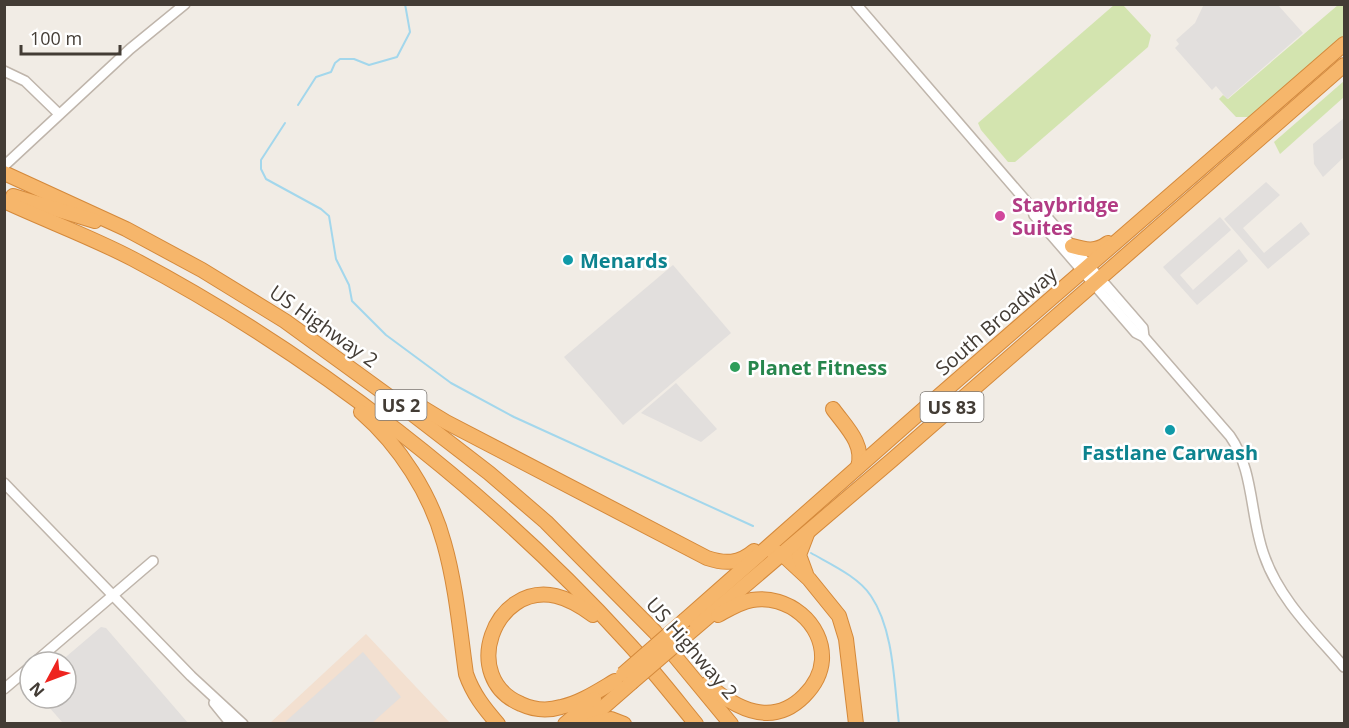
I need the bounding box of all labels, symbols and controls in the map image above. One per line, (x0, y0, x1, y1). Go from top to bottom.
scale bar (21, 18, 120, 56)
text: 100 m (30, 26, 82, 50)
place label: Staybridge Suites (1012, 191, 1119, 241)
marker: Staybridge Suites (993, 209, 1007, 223)
place label: Menards (580, 247, 668, 274)
marker: Menards (561, 253, 575, 267)
street label: South Broadway (929, 260, 1063, 381)
street label: US Highway 2 (264, 279, 384, 373)
place label: Planet Fitness (747, 354, 887, 381)
marker: Planet Fitness (728, 360, 742, 374)
road number: US 2 (376, 390, 426, 420)
road number: US 83 (920, 392, 984, 422)
marker: Fastlane Carwash (1163, 423, 1177, 437)
place label: Fastlane Carwash (1082, 439, 1258, 466)
street label: US Highway 2 (640, 591, 744, 705)
north arrow (18, 650, 78, 710)
text: N (24, 678, 49, 702)

